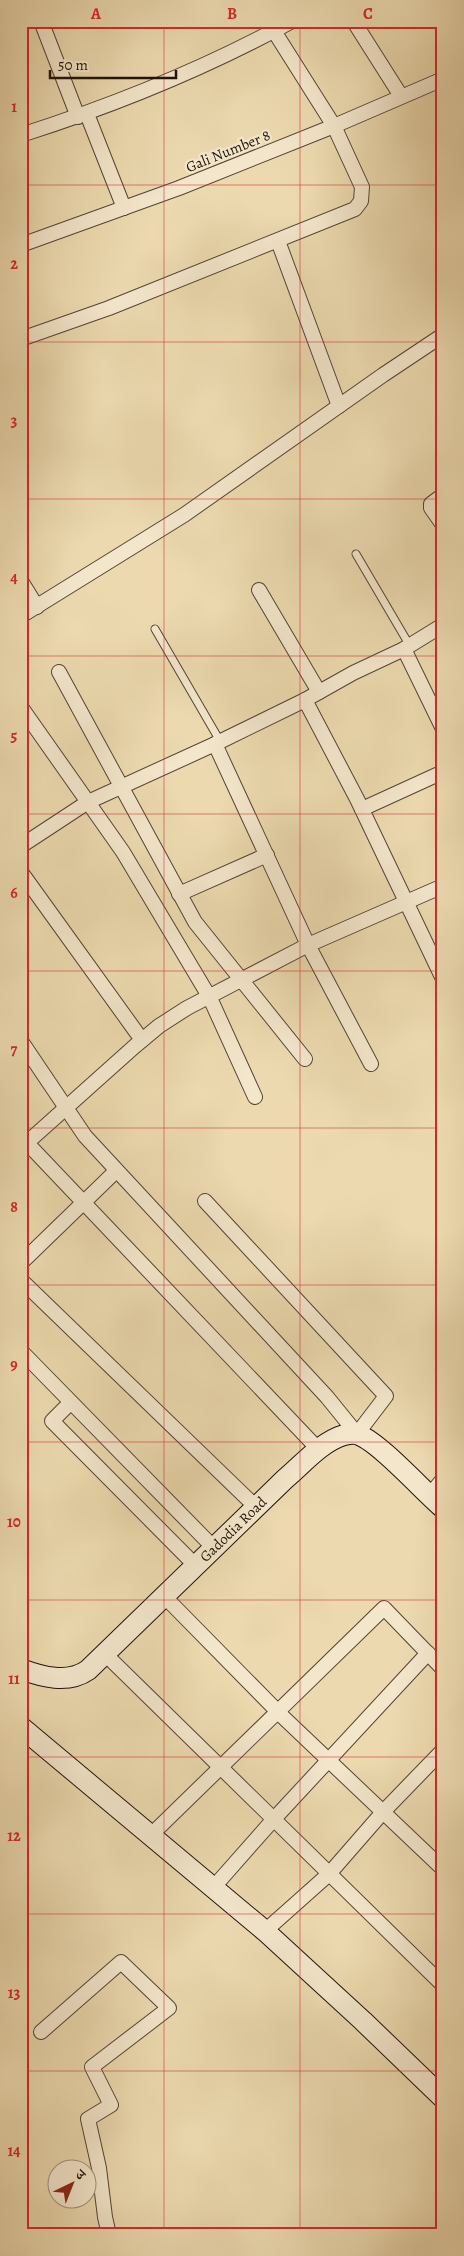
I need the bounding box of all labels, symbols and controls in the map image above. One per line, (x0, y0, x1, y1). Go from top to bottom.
text: A (90, 3, 102, 25)
text: B (227, 3, 237, 25)
text: C (363, 3, 373, 25)
scale bar (50, 48, 176, 80)
text: 50 m (58, 55, 88, 75)
text: 1 (11, 96, 17, 118)
street label: Gali Number 8 (183, 125, 273, 177)
text: 2 (10, 253, 18, 275)
text: 3 (11, 410, 18, 432)
text: 4 (10, 567, 18, 589)
text: 5 (11, 725, 18, 747)
text: 6 (10, 882, 18, 904)
text: 7 (11, 1039, 18, 1061)
text: 8 (10, 1196, 18, 1218)
text: 9 (10, 1354, 18, 1376)
street label: Gadodia Road (195, 1491, 272, 1566)
text: 10 (7, 1511, 21, 1533)
text: 11 (8, 1668, 20, 1690)
text: 12 (7, 1825, 21, 1847)
text: 13 (8, 1982, 20, 2004)
text: 14 (7, 2140, 21, 2162)
north arrow (48, 2158, 98, 2208)
text: उ (71, 2165, 90, 2185)

